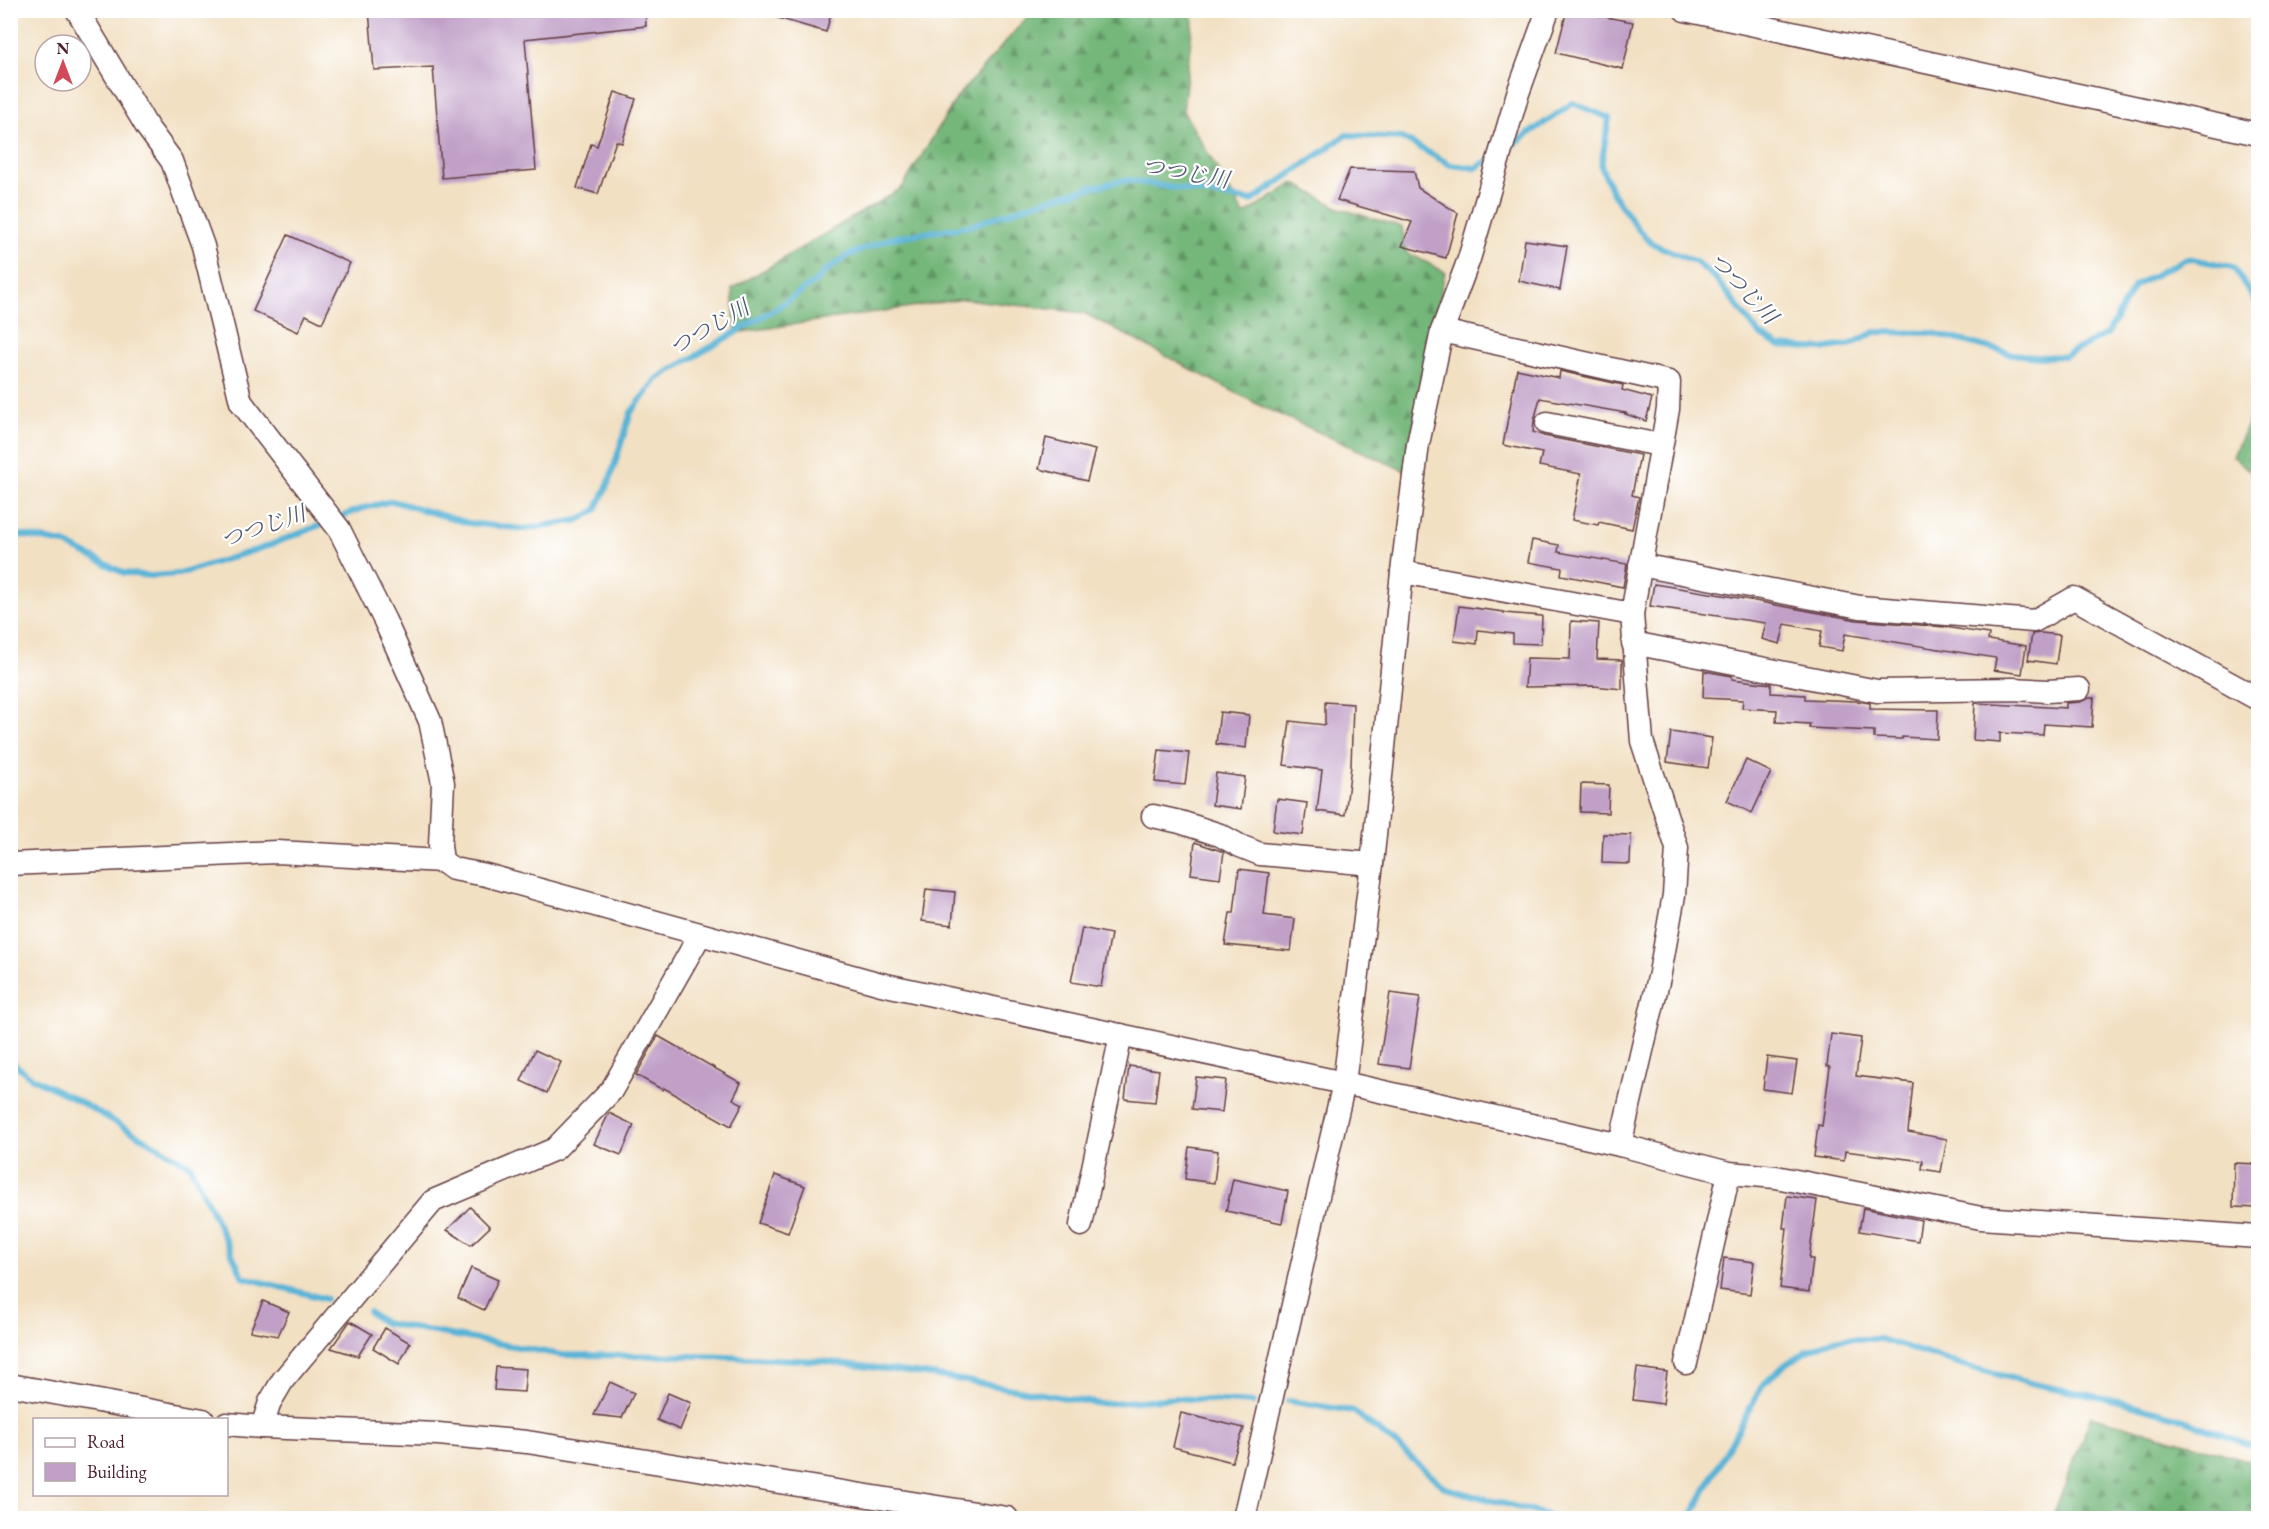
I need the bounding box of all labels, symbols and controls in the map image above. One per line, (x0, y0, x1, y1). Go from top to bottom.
north arrow (33, 33, 93, 93)
text: N (57, 38, 70, 59)
water label: つつじ川 (1140, 151, 1234, 195)
water label: つつじ川 (1703, 246, 1786, 332)
water label: つつじ川 (664, 292, 756, 362)
water label: つつじ川 (217, 498, 311, 555)
legend (33, 1418, 228, 1496)
text: Road (87, 1430, 126, 1453)
text: Building (87, 1460, 147, 1483)

